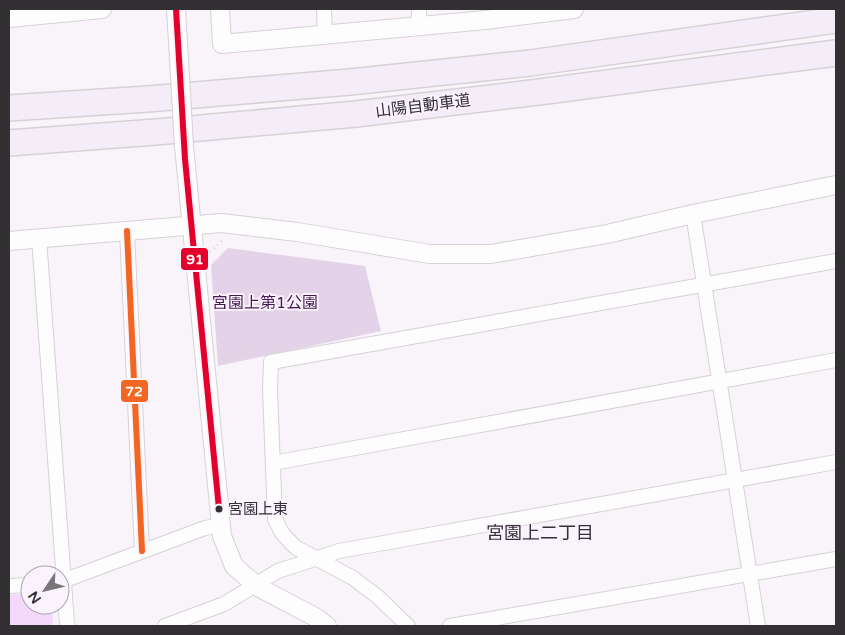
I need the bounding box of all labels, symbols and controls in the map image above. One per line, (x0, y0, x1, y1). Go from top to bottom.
street label: 山陽自動車道 (374, 90, 472, 122)
line badge: 91 (180, 247, 209, 271)
text: 91 (186, 251, 204, 268)
park label: 宮園上第1公園 (212, 293, 318, 313)
line badge: 72 (120, 379, 149, 403)
text: 72 (125, 383, 143, 400)
place label: 宮園上東 (228, 500, 288, 518)
marker: 宮園上東 (214, 504, 224, 514)
district label: 宮園上二丁目 (486, 522, 594, 544)
north arrow (20, 565, 70, 615)
text: N (25, 588, 45, 607)

